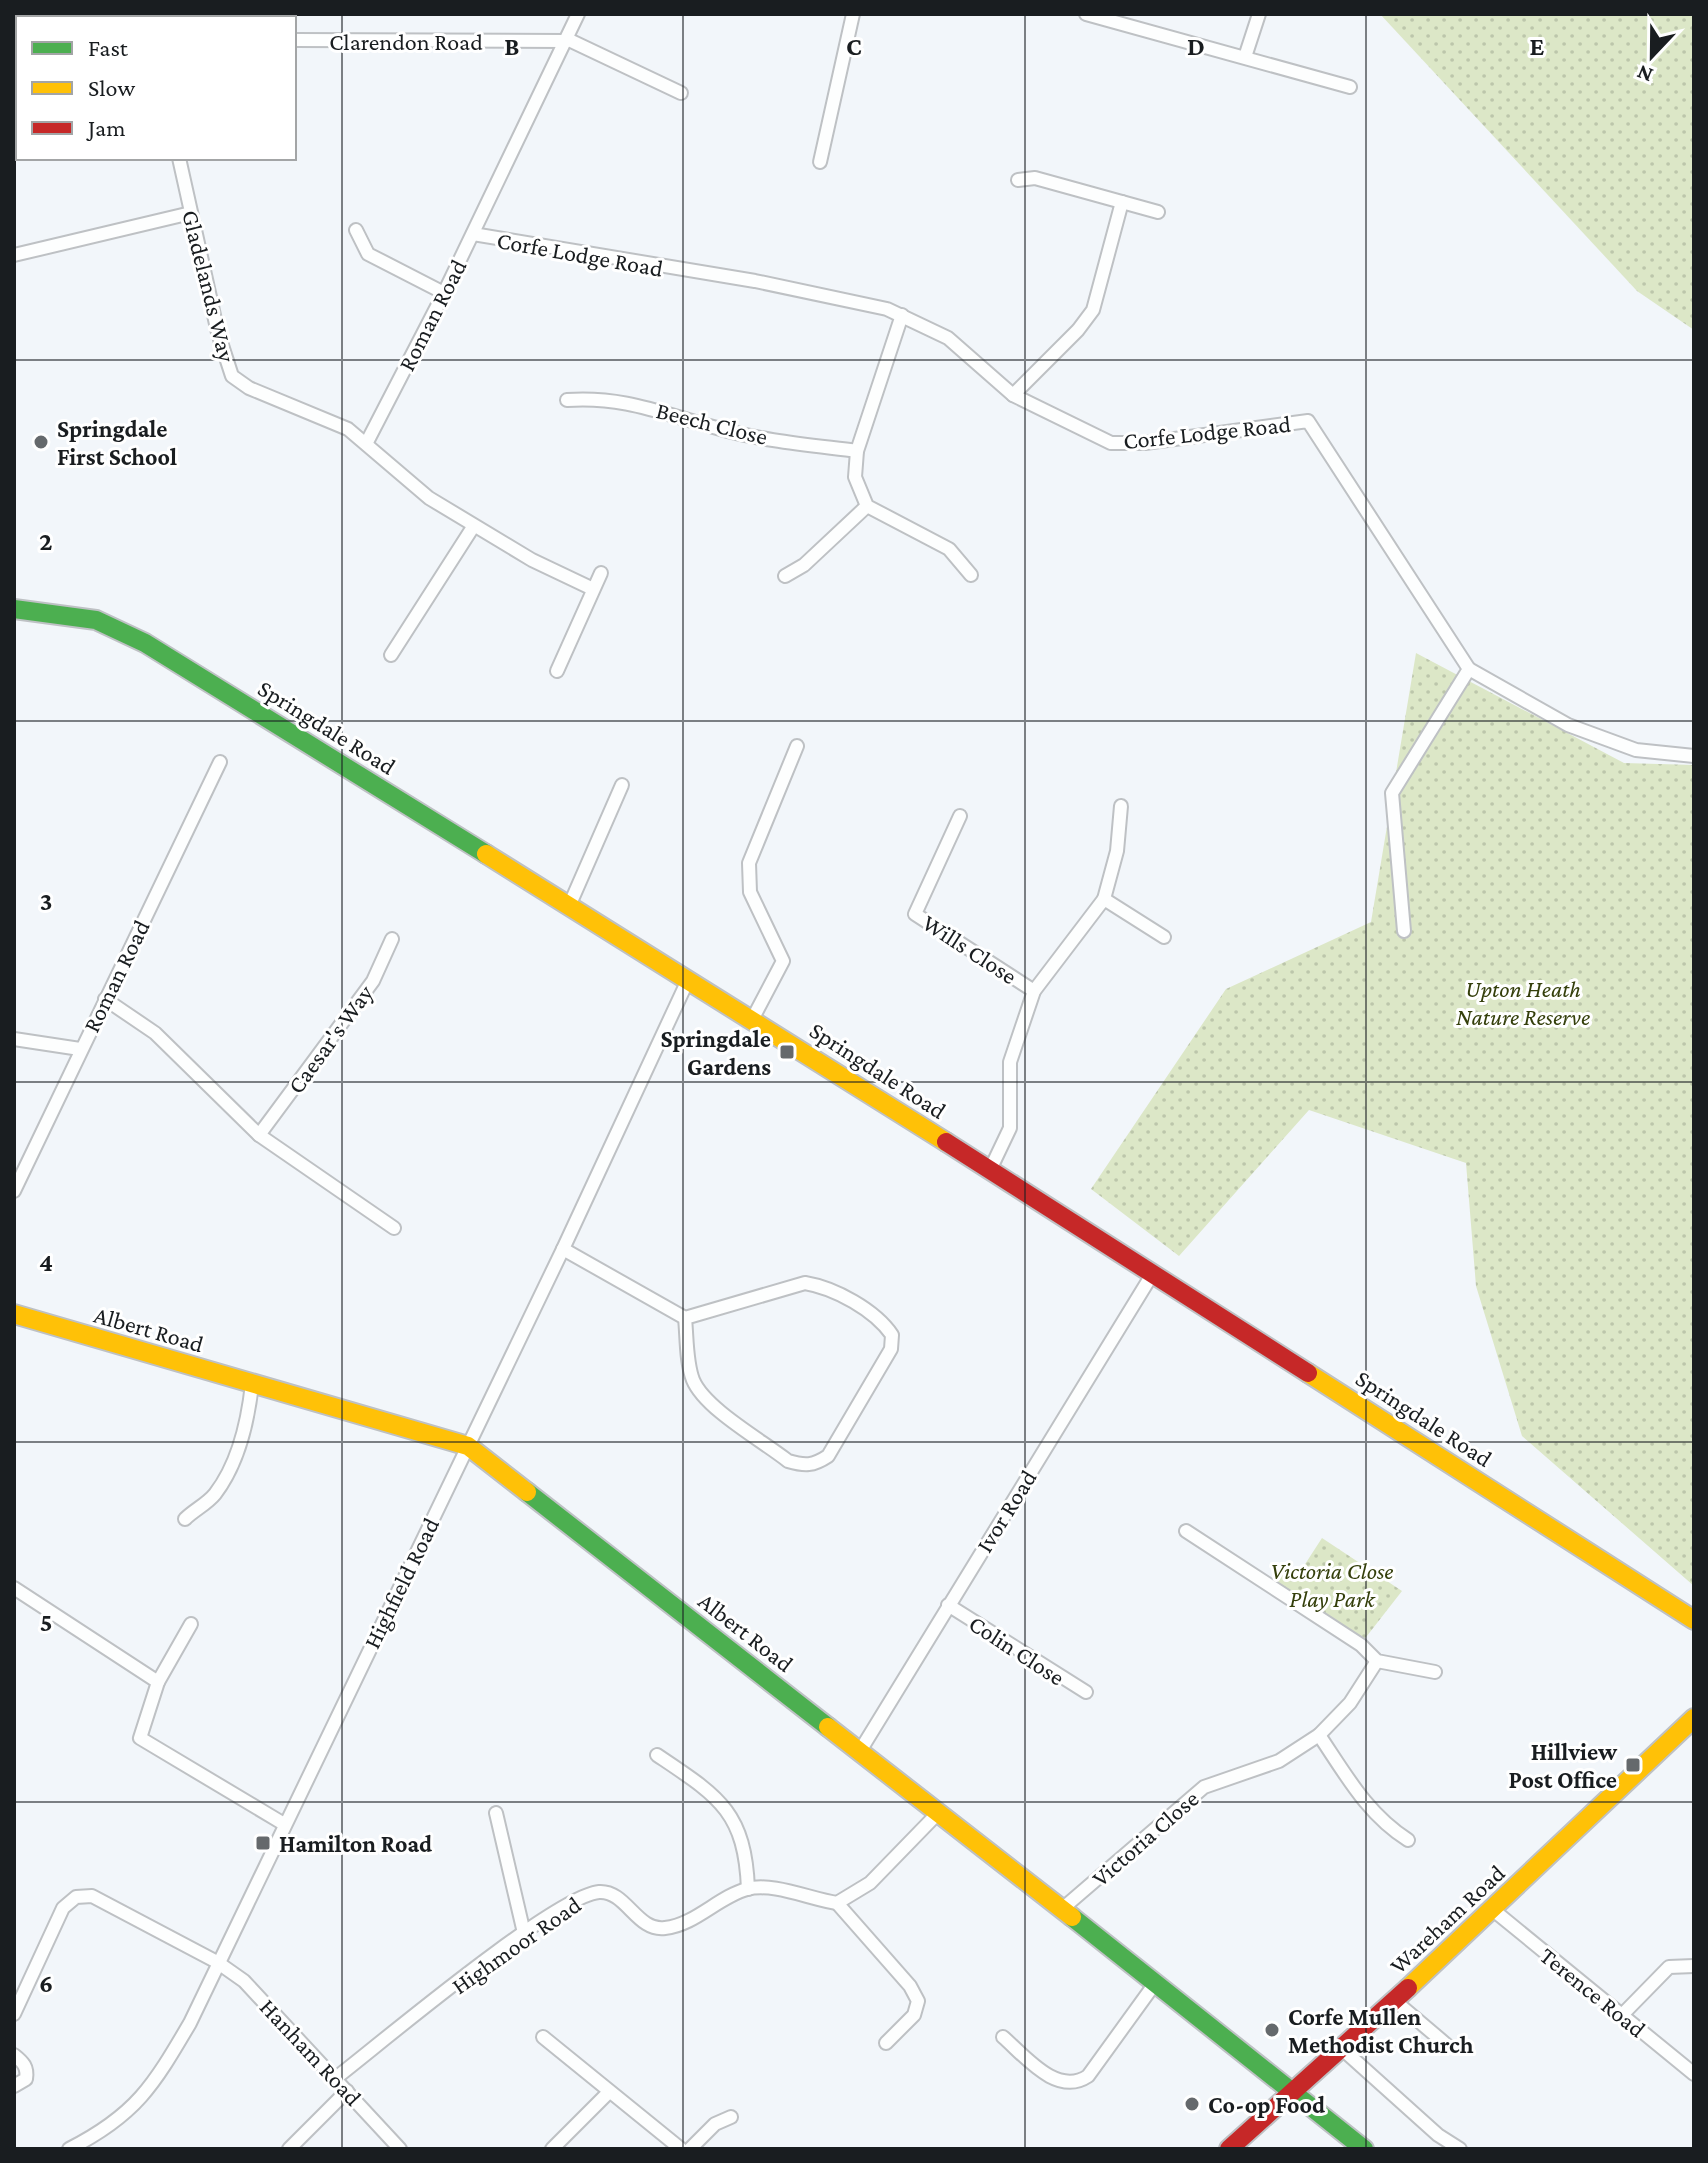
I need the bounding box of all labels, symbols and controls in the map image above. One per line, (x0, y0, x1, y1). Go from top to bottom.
legend (16, 16, 296, 160)
north arrow (1612, 16, 1692, 96)
street label: Clarendon Road (329, 28, 483, 55)
text: B (504, 32, 520, 61)
text: C (846, 32, 862, 61)
text: D (1187, 32, 1205, 61)
text: E (1530, 32, 1545, 61)
text: Fast (88, 34, 129, 61)
text: N (1633, 60, 1656, 88)
text: Slow (88, 74, 135, 101)
text: Jam (86, 114, 126, 141)
street label: Gladelands Way (177, 207, 241, 366)
street label: Corfe Lodge Road (495, 226, 666, 282)
street label: Roman Road (392, 254, 472, 375)
street label: Beech Close (654, 396, 770, 450)
street label: Corfe Lodge Road (1122, 410, 1292, 454)
place label: Springdale First School (57, 415, 177, 470)
marker: Springdale First School (32, 433, 50, 451)
text: 2 (39, 527, 53, 556)
street label: Springdale Road (253, 674, 401, 780)
text: 3 (40, 887, 52, 916)
street label: Wills Close (918, 909, 1022, 989)
street label: Roman Road (77, 915, 155, 1036)
park label: Upton Heath Nature Reserve (1456, 975, 1590, 1030)
street label: Caesar's Way (282, 979, 379, 1098)
street label: Springdale Road (805, 1016, 951, 1124)
place label: Springdale Gardens (660, 1025, 771, 1080)
marker: Springdale Gardens (778, 1043, 796, 1061)
text: 4 (39, 1248, 53, 1277)
street label: Albert Road (91, 1301, 207, 1358)
street label: Springdale Road (1351, 1364, 1497, 1472)
street label: Ivor Road (970, 1465, 1042, 1557)
street label: Highfield Road (358, 1513, 444, 1653)
park label: Victoria Close Play Park (1271, 1557, 1393, 1612)
street label: Albert Road (693, 1587, 799, 1677)
text: 5 (40, 1608, 52, 1637)
street label: Colin Close (964, 1609, 1070, 1691)
place label: Hillview Post Office (1509, 1738, 1618, 1793)
marker: Hillview Post Office (1624, 1756, 1642, 1774)
street label: Victoria Close (1086, 1785, 1204, 1891)
place label: Hamilton Road (279, 1830, 432, 1857)
marker: Hamilton Road (254, 1834, 272, 1852)
street label: Wareham Road (1384, 1859, 1510, 1979)
street label: Highmoor Road (446, 1890, 586, 1999)
street label: Terence Road (1535, 1941, 1651, 2043)
text: 6 (39, 1969, 53, 1998)
street label: Hanham Road (255, 1993, 368, 2111)
place label: Corfe Mullen Methodist Church (1288, 2003, 1474, 2058)
marker: Corfe Mullen Methodist Church (1263, 2021, 1281, 2039)
place label: Co-op Food (1208, 2091, 1325, 2118)
marker: Co-op Food (1183, 2095, 1201, 2113)

